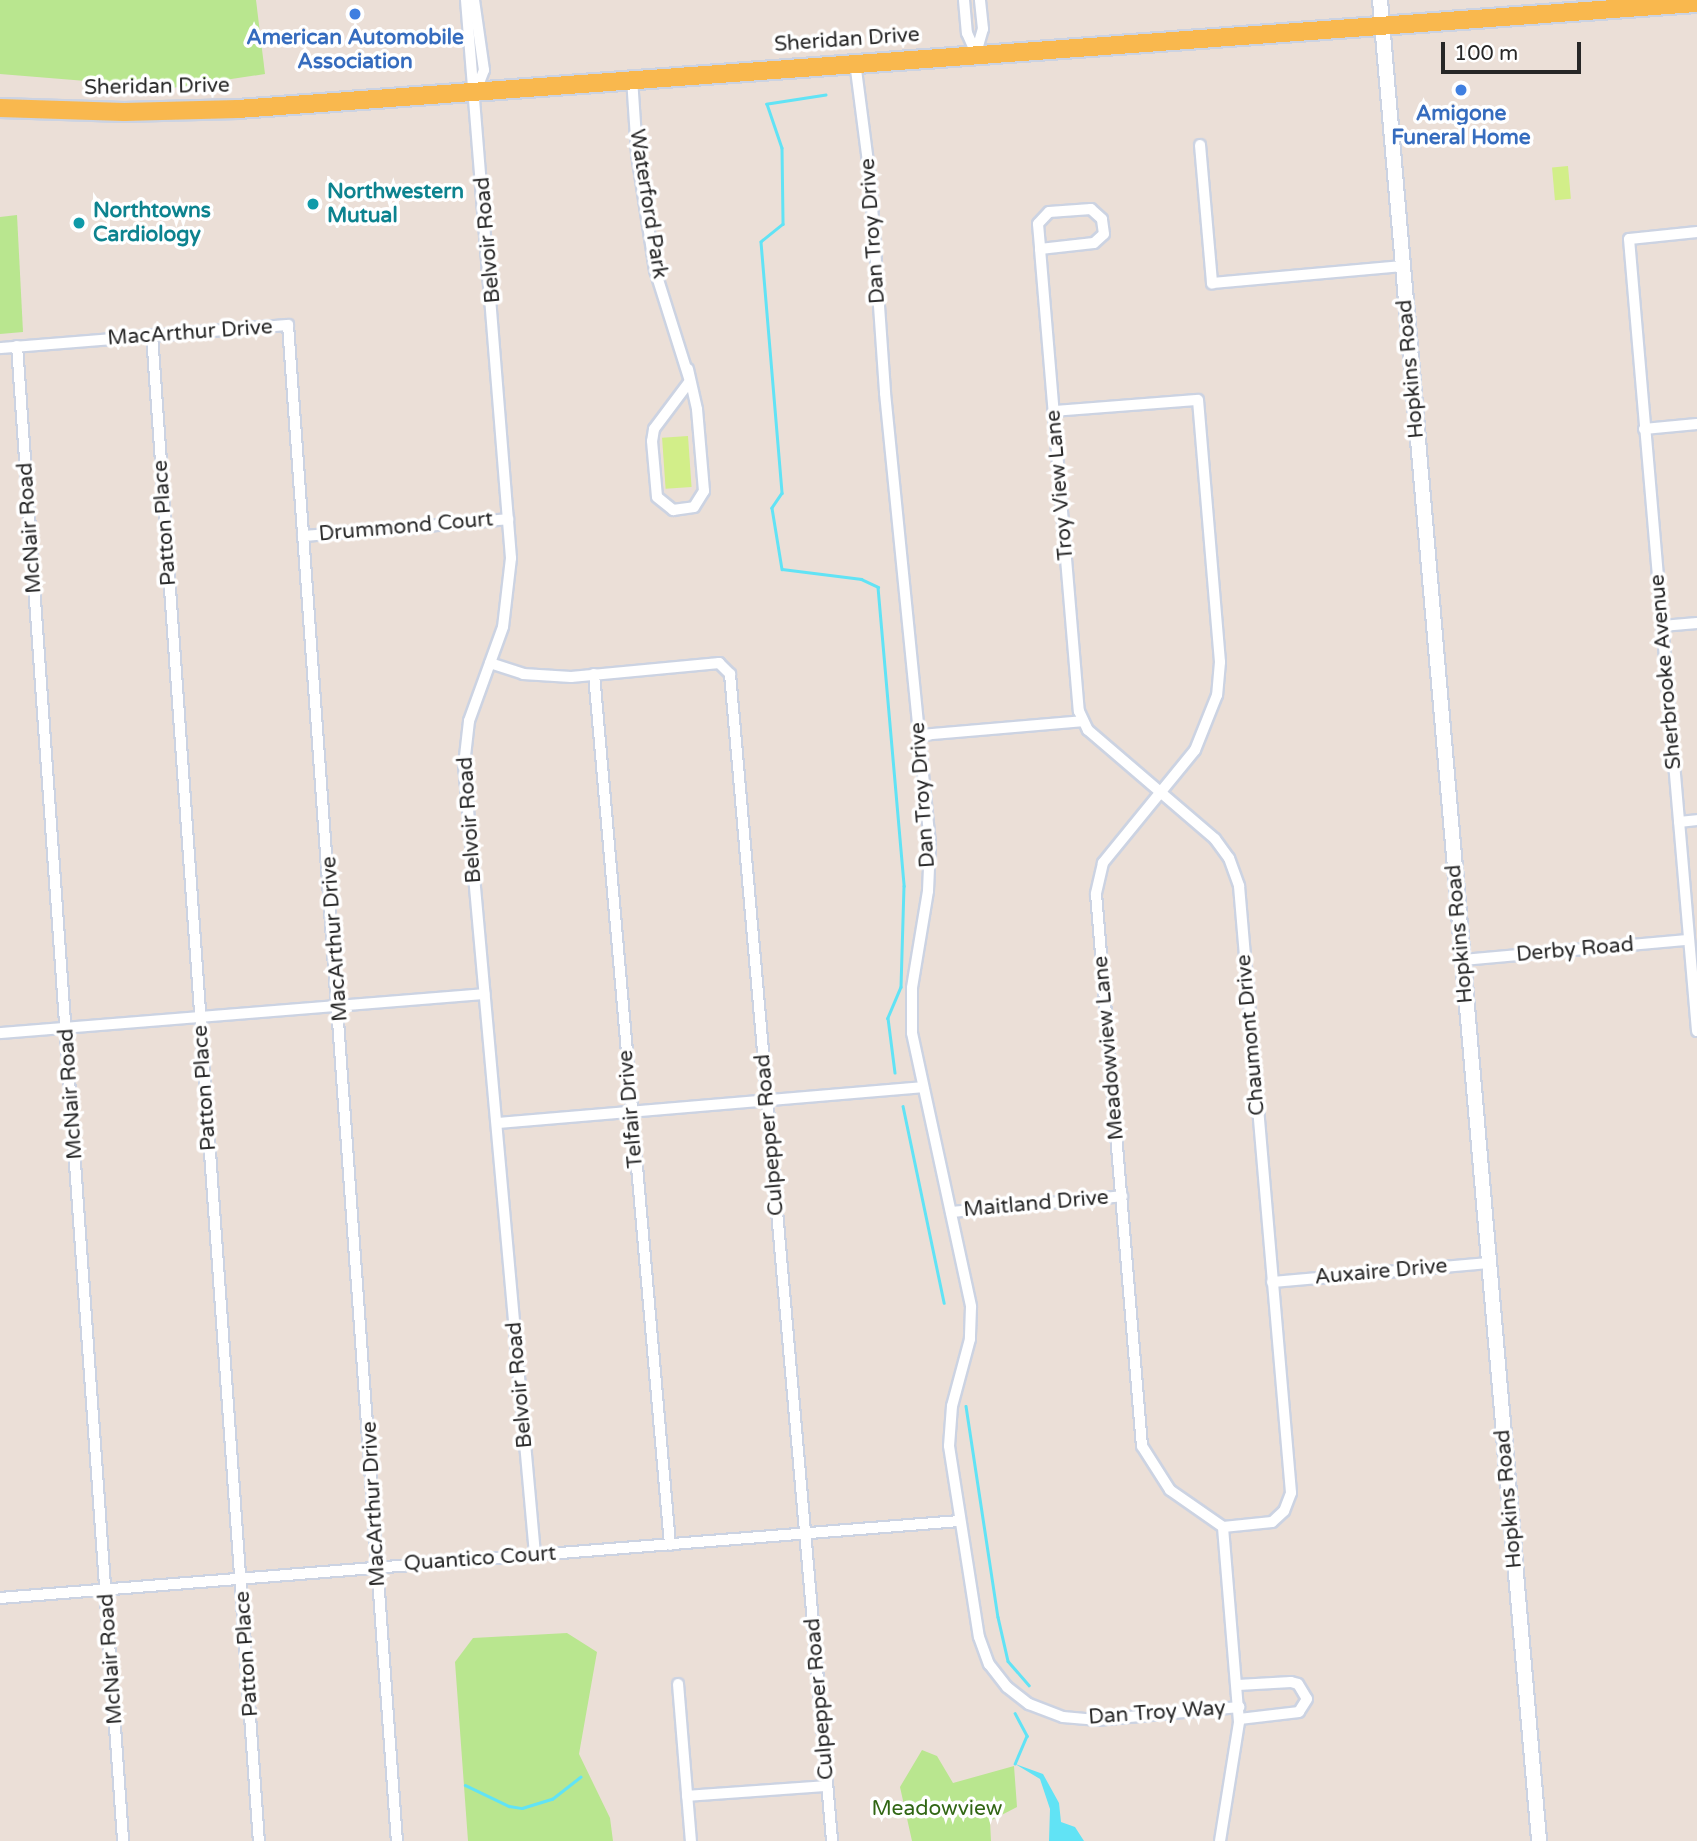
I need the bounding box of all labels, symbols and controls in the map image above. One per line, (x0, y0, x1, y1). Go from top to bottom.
marker: American Automobile Association (347, 6, 363, 22)
street label: Sheridan Drive (773, 22, 921, 58)
place label: American Automobile Association (246, 25, 464, 75)
scale bar (1445, 28, 1585, 72)
text: 100 m (1454, 41, 1518, 66)
street label: Sheridan Drive (84, 73, 230, 101)
marker: Amigone Funeral Home (1453, 82, 1469, 98)
place label: Amigone Funeral Home (1391, 101, 1531, 151)
street label: Waterford Park (624, 127, 672, 281)
street label: Dan Troy Drive (855, 157, 891, 305)
street label: Belvoir Road (470, 176, 506, 304)
place label: Northwestern Mutual (327, 179, 464, 229)
marker: Northwestern Mutual (305, 196, 321, 212)
place label: Northtowns Cardiology (93, 198, 211, 248)
marker: Northtowns Cardiology (71, 215, 87, 231)
street label: Hopkins Road (1392, 298, 1430, 440)
street label: MacArthur Drive (107, 315, 273, 351)
street label: Troy View Lane (1041, 409, 1079, 561)
street label: Patton Place (148, 459, 182, 587)
street label: McNair Road (13, 462, 47, 594)
street label: Drummond Court (318, 507, 494, 547)
street label: Sherbrooke Avenue (1645, 573, 1687, 771)
street label: Dan Troy Drive (905, 721, 941, 869)
street label: Belvoir Road (453, 756, 487, 884)
street label: MacArthur Drive (317, 856, 353, 1022)
street label: Hopkins Road (1441, 863, 1479, 1005)
street label: Derby Road (1515, 932, 1635, 968)
street label: Chaumont Drive (1231, 953, 1271, 1117)
street label: Meadowview Lane (1088, 955, 1130, 1141)
street label: Patton Place (188, 1024, 222, 1152)
street label: McNair Road (54, 1028, 88, 1160)
street label: Telfair Drive (613, 1049, 649, 1169)
street label: Culpepper Road (750, 1053, 790, 1217)
street label: Maitland Drive (962, 1185, 1110, 1223)
street label: Auxaire Drive (1314, 1254, 1448, 1290)
street label: Belvoir Road (502, 1321, 538, 1449)
street label: MacArthur Drive (357, 1421, 391, 1587)
street label: Hopkins Road (1490, 1428, 1528, 1570)
street label: Quantico Court (403, 1541, 557, 1577)
street label: Patton Place (230, 1590, 264, 1718)
street label: McNair Road (94, 1593, 128, 1725)
street label: Culpepper Road (800, 1617, 840, 1781)
street label: Dan Troy Way (1088, 1696, 1226, 1730)
park label: Meadowview (872, 1796, 1002, 1822)

